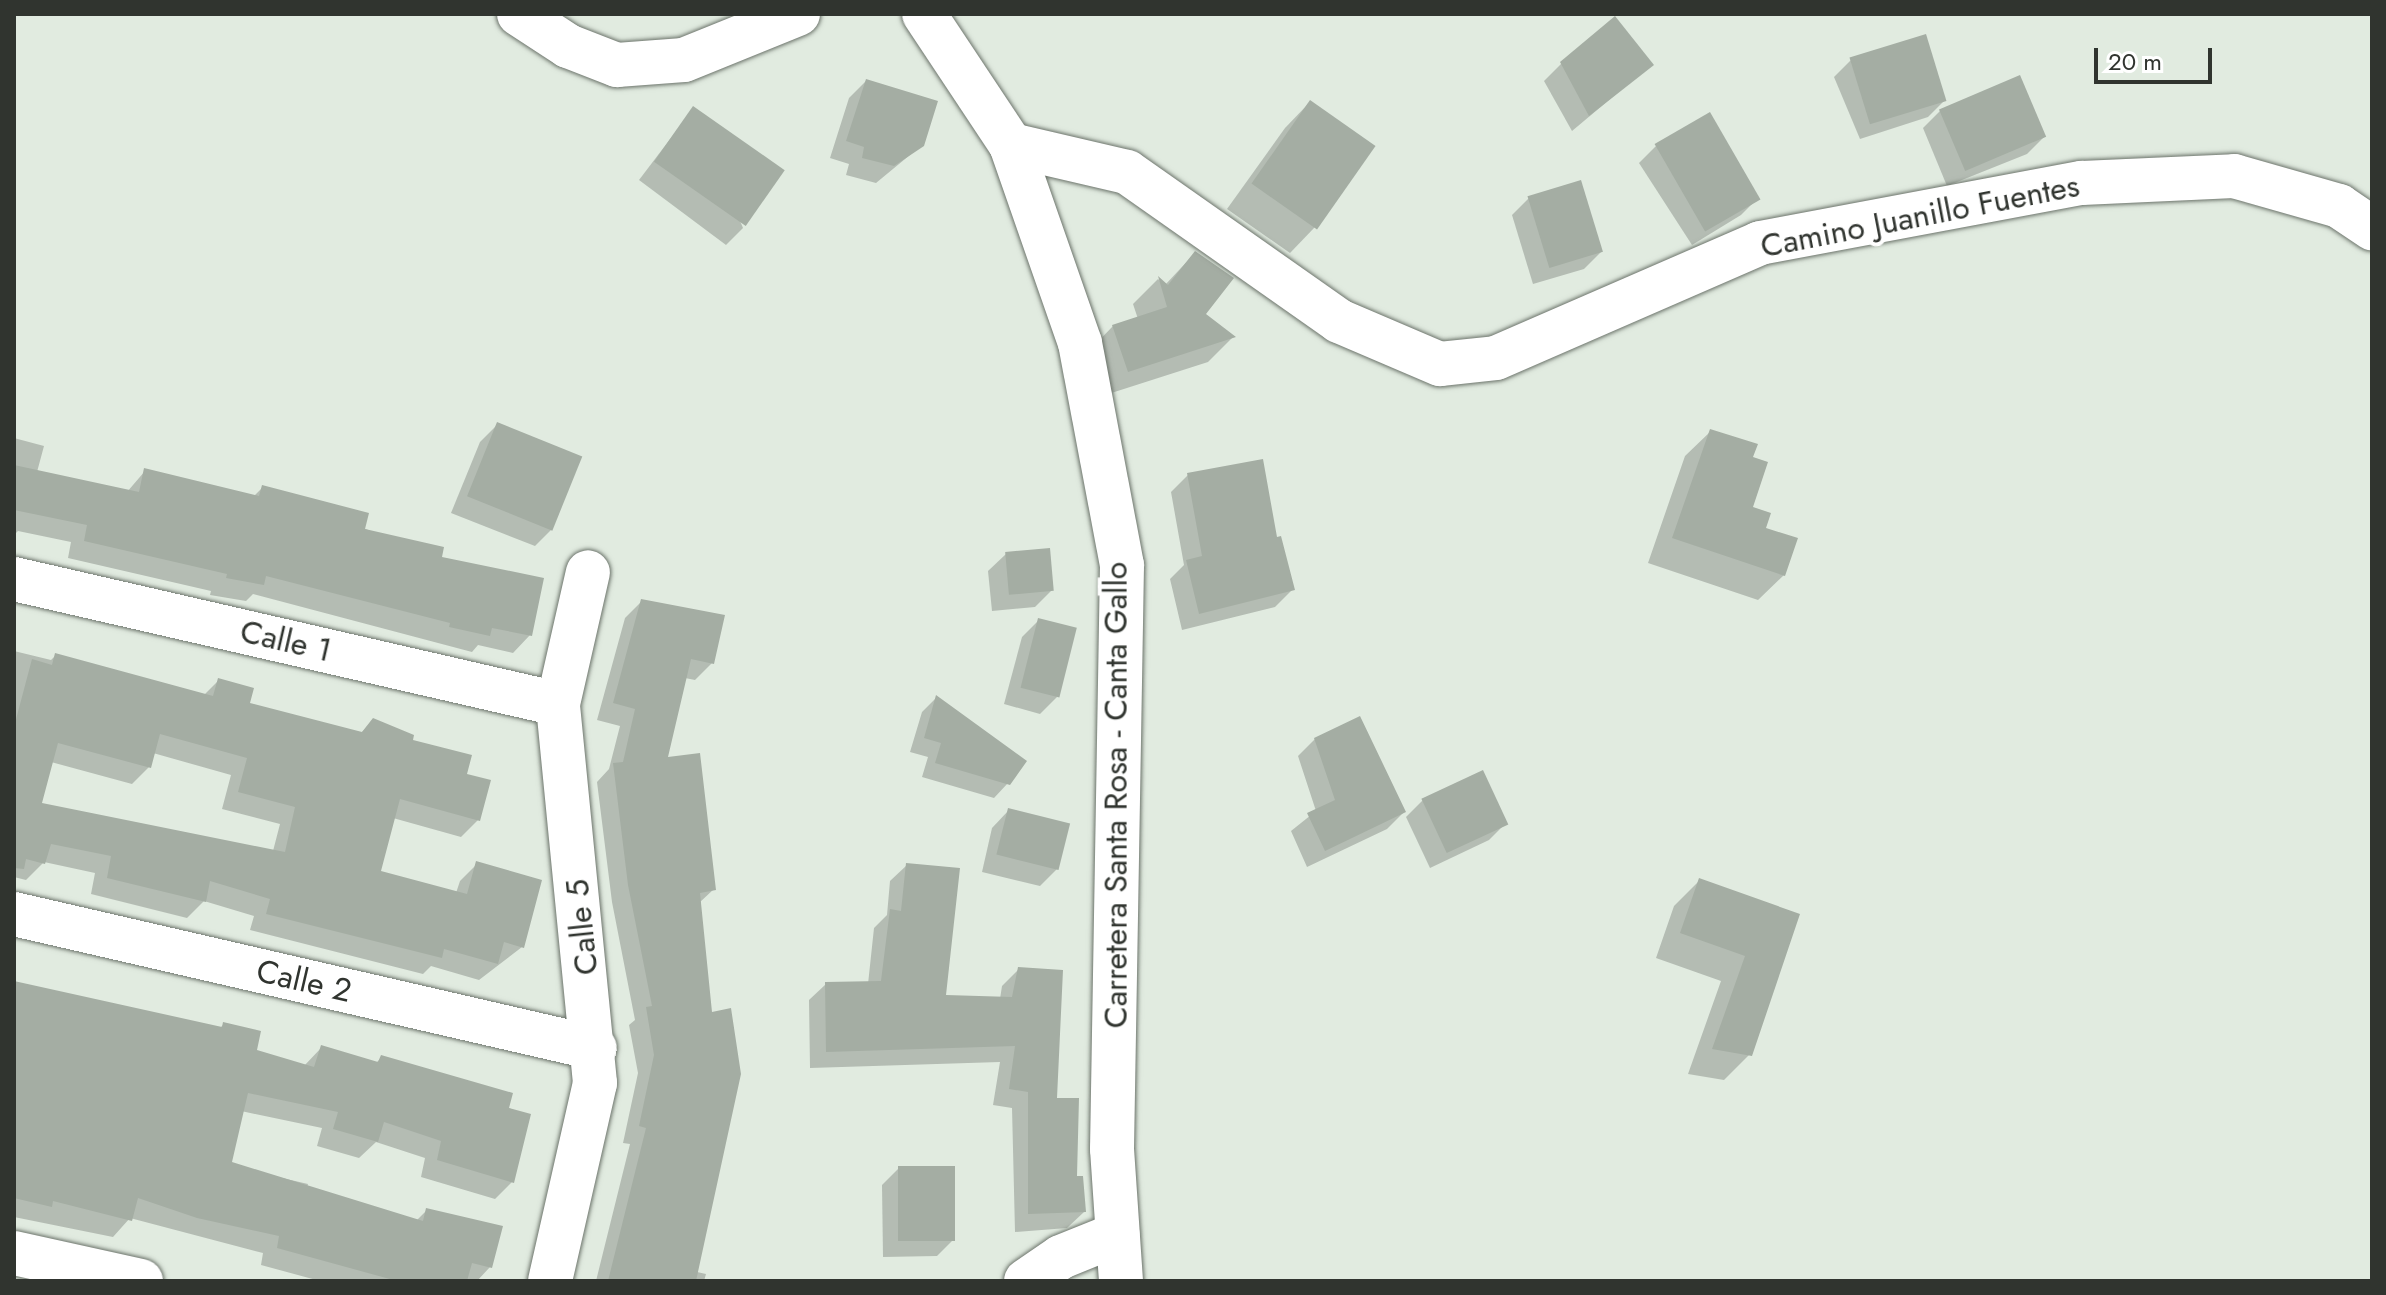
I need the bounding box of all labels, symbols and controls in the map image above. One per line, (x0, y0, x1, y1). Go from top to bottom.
scale bar (2098, 32, 2216, 82)
text: 20 m (2108, 44, 2162, 79)
street label: Camino Juanillo Fuentes (1757, 166, 2083, 266)
street label: Carretera Santa Rosa - Canta Gallo (1097, 562, 1135, 1028)
street label: Calle 1 (237, 612, 335, 670)
street label: Calle 5 (558, 877, 606, 977)
street label: Calle 2 (253, 951, 355, 1011)

